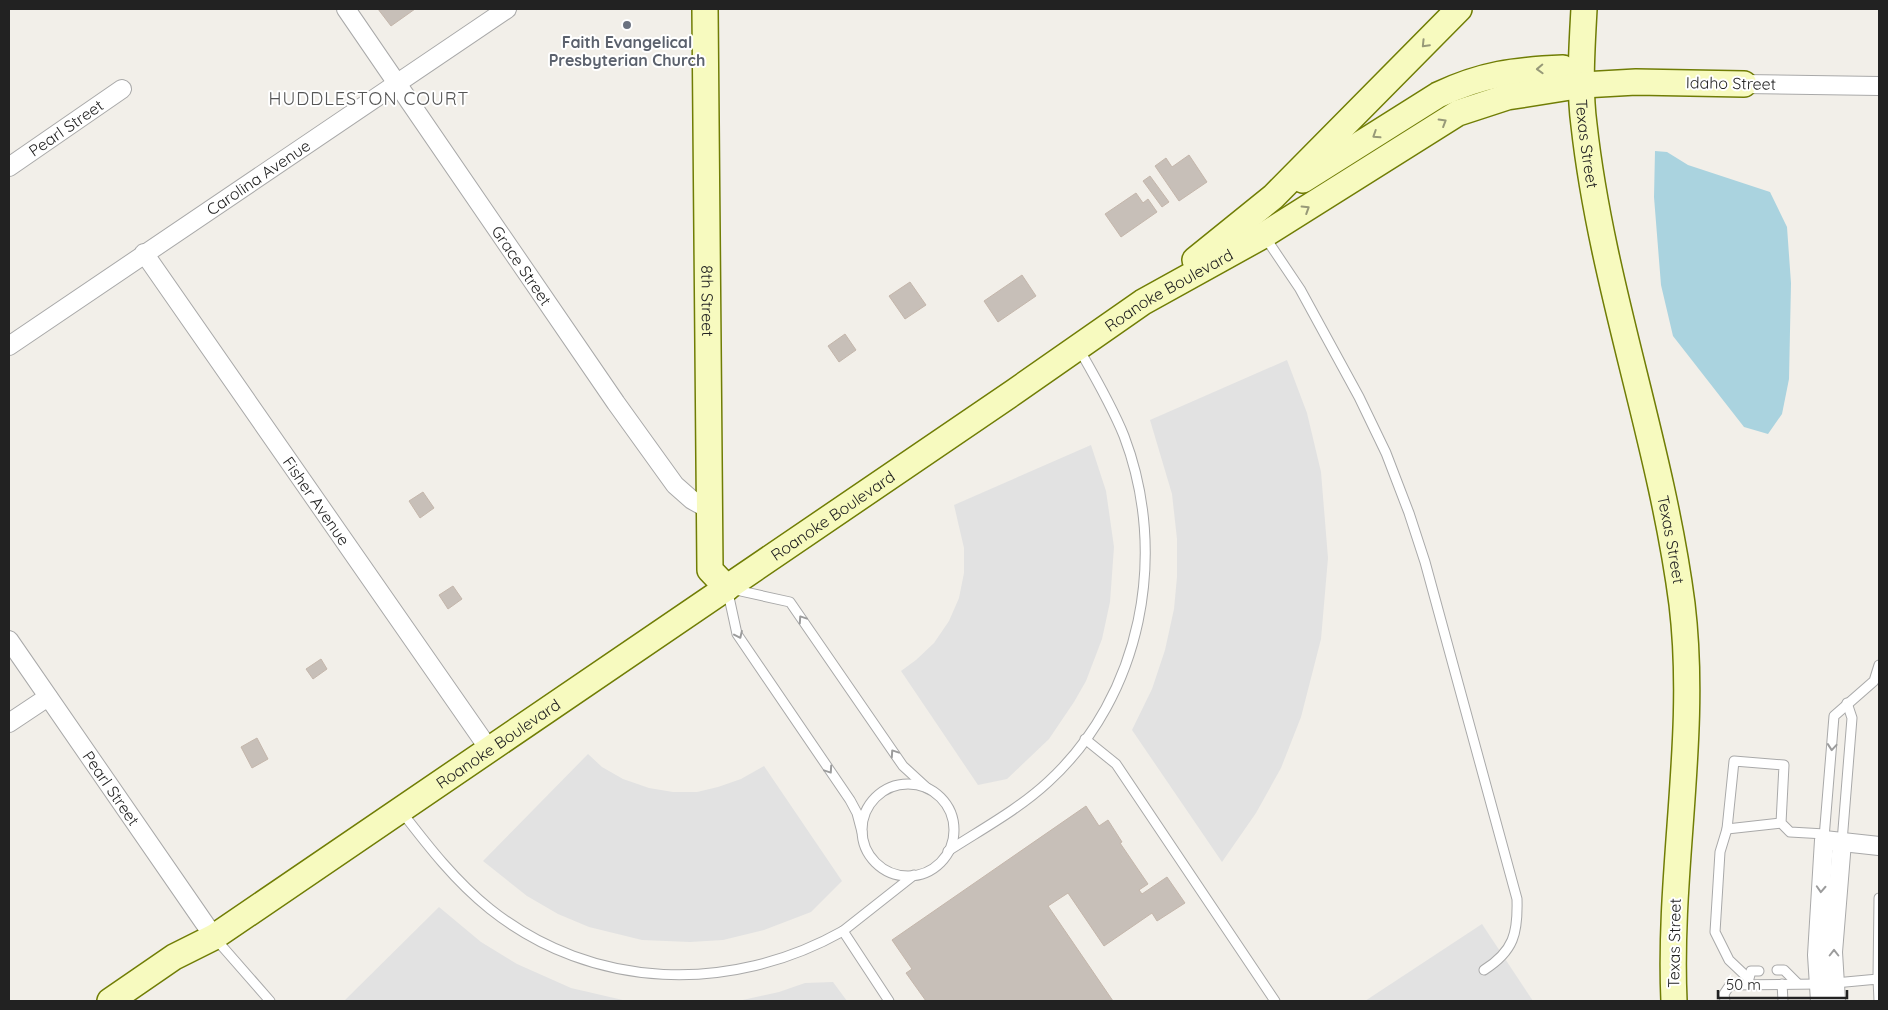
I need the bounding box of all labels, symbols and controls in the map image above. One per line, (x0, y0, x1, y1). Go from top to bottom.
marker: Faith Evangelical Presbyterian Church (621, 19, 633, 31)
place label: Faith Evangelical Presbyterian Church (549, 32, 705, 70)
one-way arrow (1422, 38, 1431, 47)
one-way arrow (1536, 64, 1544, 74)
street label: Idaho Street (1686, 72, 1776, 94)
district label: HUDDLESTON COURT (269, 87, 469, 110)
street label: Pearl Street (25, 95, 107, 161)
street label: Texas Street (1572, 98, 1603, 190)
one-way arrow (1437, 119, 1446, 129)
one-way arrow (1373, 129, 1382, 138)
street label: Carolina Avenue (203, 135, 314, 219)
one-way arrow (1300, 206, 1309, 216)
street label: Grace Street (487, 222, 556, 309)
street label: Roanoke Boulevard (1101, 244, 1236, 336)
street label: 8th Street (697, 265, 718, 337)
street label: Fisher Avenue (279, 453, 354, 549)
street label: Roanoke Boulevard (767, 466, 899, 565)
street label: Texas Street (1653, 493, 1689, 585)
one-way arrow (799, 615, 808, 625)
one-way arrow (733, 629, 743, 638)
street label: Roanoke Boulevard (432, 694, 564, 793)
one-way arrow (1827, 743, 1838, 751)
street label: Pearl Street (79, 747, 144, 829)
one-way arrow (891, 749, 900, 759)
one-way arrow (823, 764, 832, 773)
one-way arrow (1816, 885, 1827, 893)
street label: Texas Street (1663, 898, 1685, 988)
one-way arrow (1829, 948, 1839, 956)
scale bar (1718, 968, 1847, 1000)
text: 50 m (1726, 975, 1761, 994)

